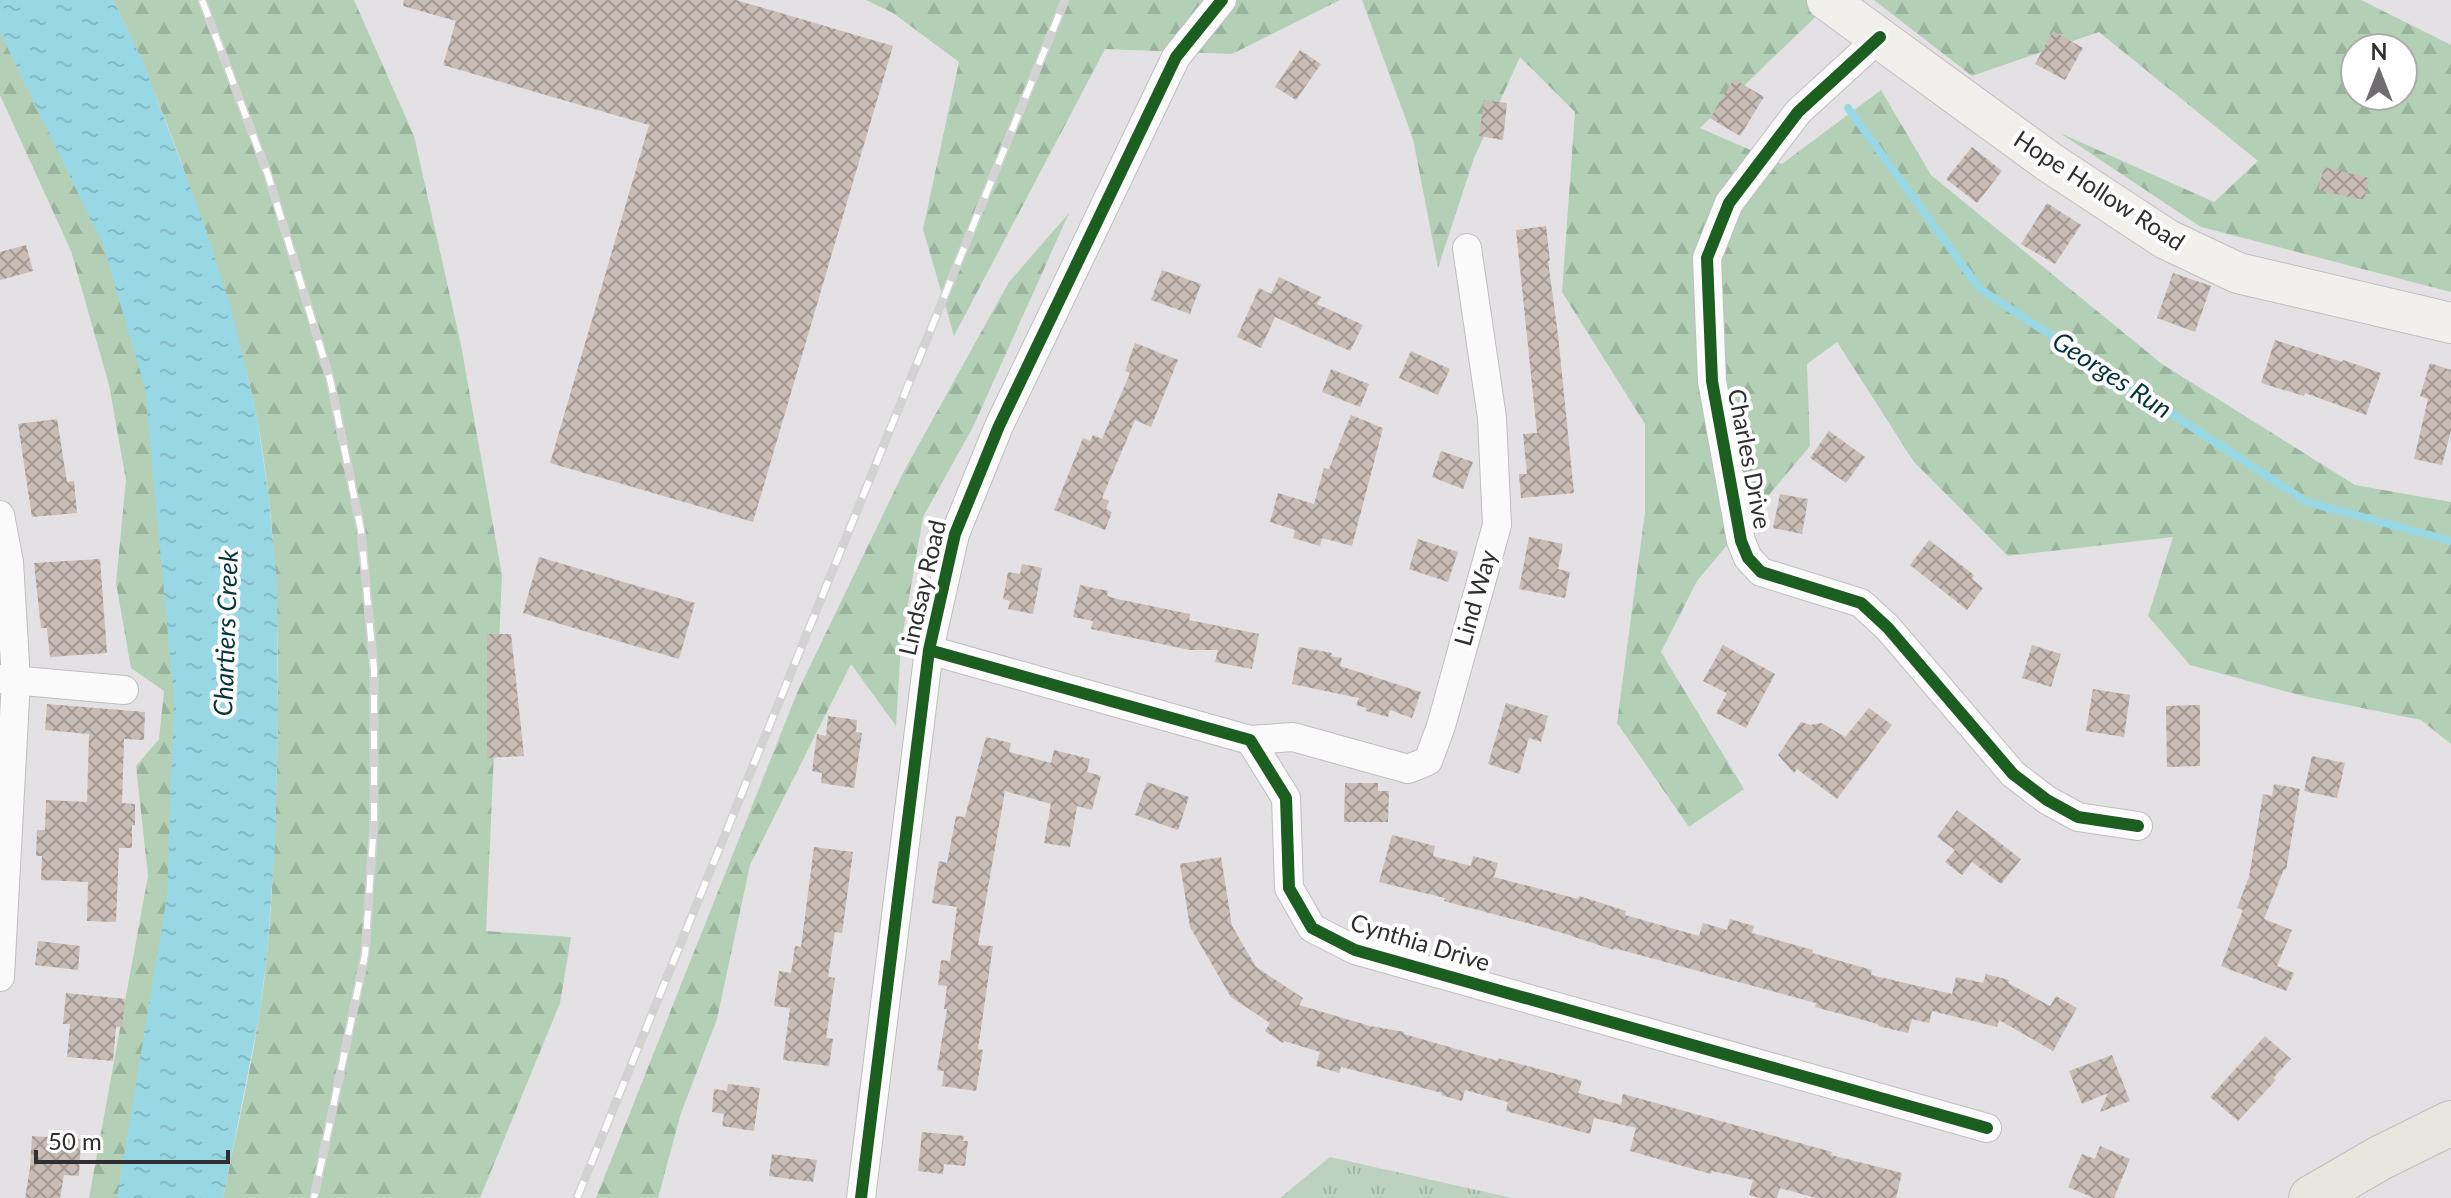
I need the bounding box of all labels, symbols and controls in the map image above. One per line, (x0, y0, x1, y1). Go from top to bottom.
north arrow (2339, 32, 2419, 112)
text: N (2371, 38, 2387, 65)
street label: Hope Hollow Road (2009, 124, 2191, 256)
water label: Georges Run (2047, 324, 2178, 425)
street label: Charles Drive (1723, 386, 1778, 531)
street label: Lindsay Road (892, 517, 951, 658)
street label: Lind Way (1447, 546, 1502, 649)
water label: Chartiers Creek (206, 549, 244, 717)
street label: Cynthia Drive (1347, 907, 1494, 977)
scale bar (36, 1114, 228, 1164)
text: 50 m (48, 1126, 102, 1155)

